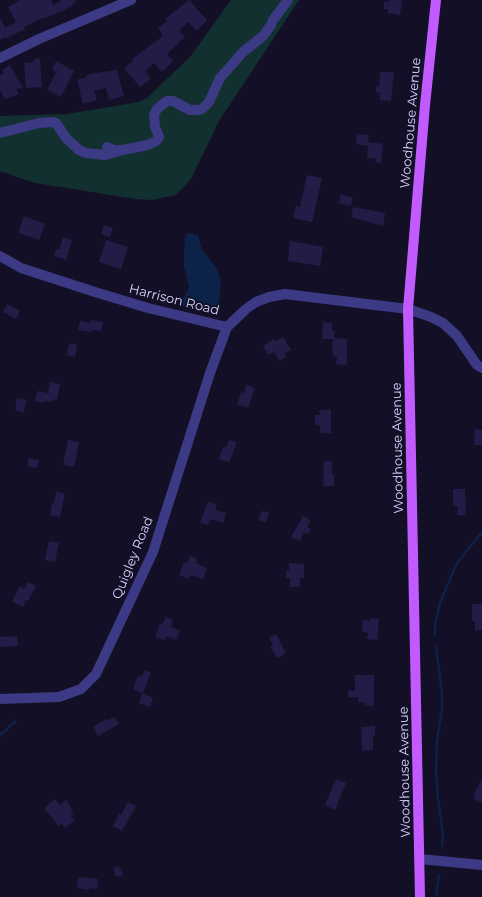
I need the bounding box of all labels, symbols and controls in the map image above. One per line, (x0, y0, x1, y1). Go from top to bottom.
street label: Woodhouse Avenue (398, 57, 424, 189)
street label: Harrison Road (127, 281, 221, 319)
street label: Woodhouse Avenue (389, 382, 407, 514)
street label: Quigley Road (109, 514, 157, 602)
street label: Woodhouse Avenue (396, 706, 414, 838)

